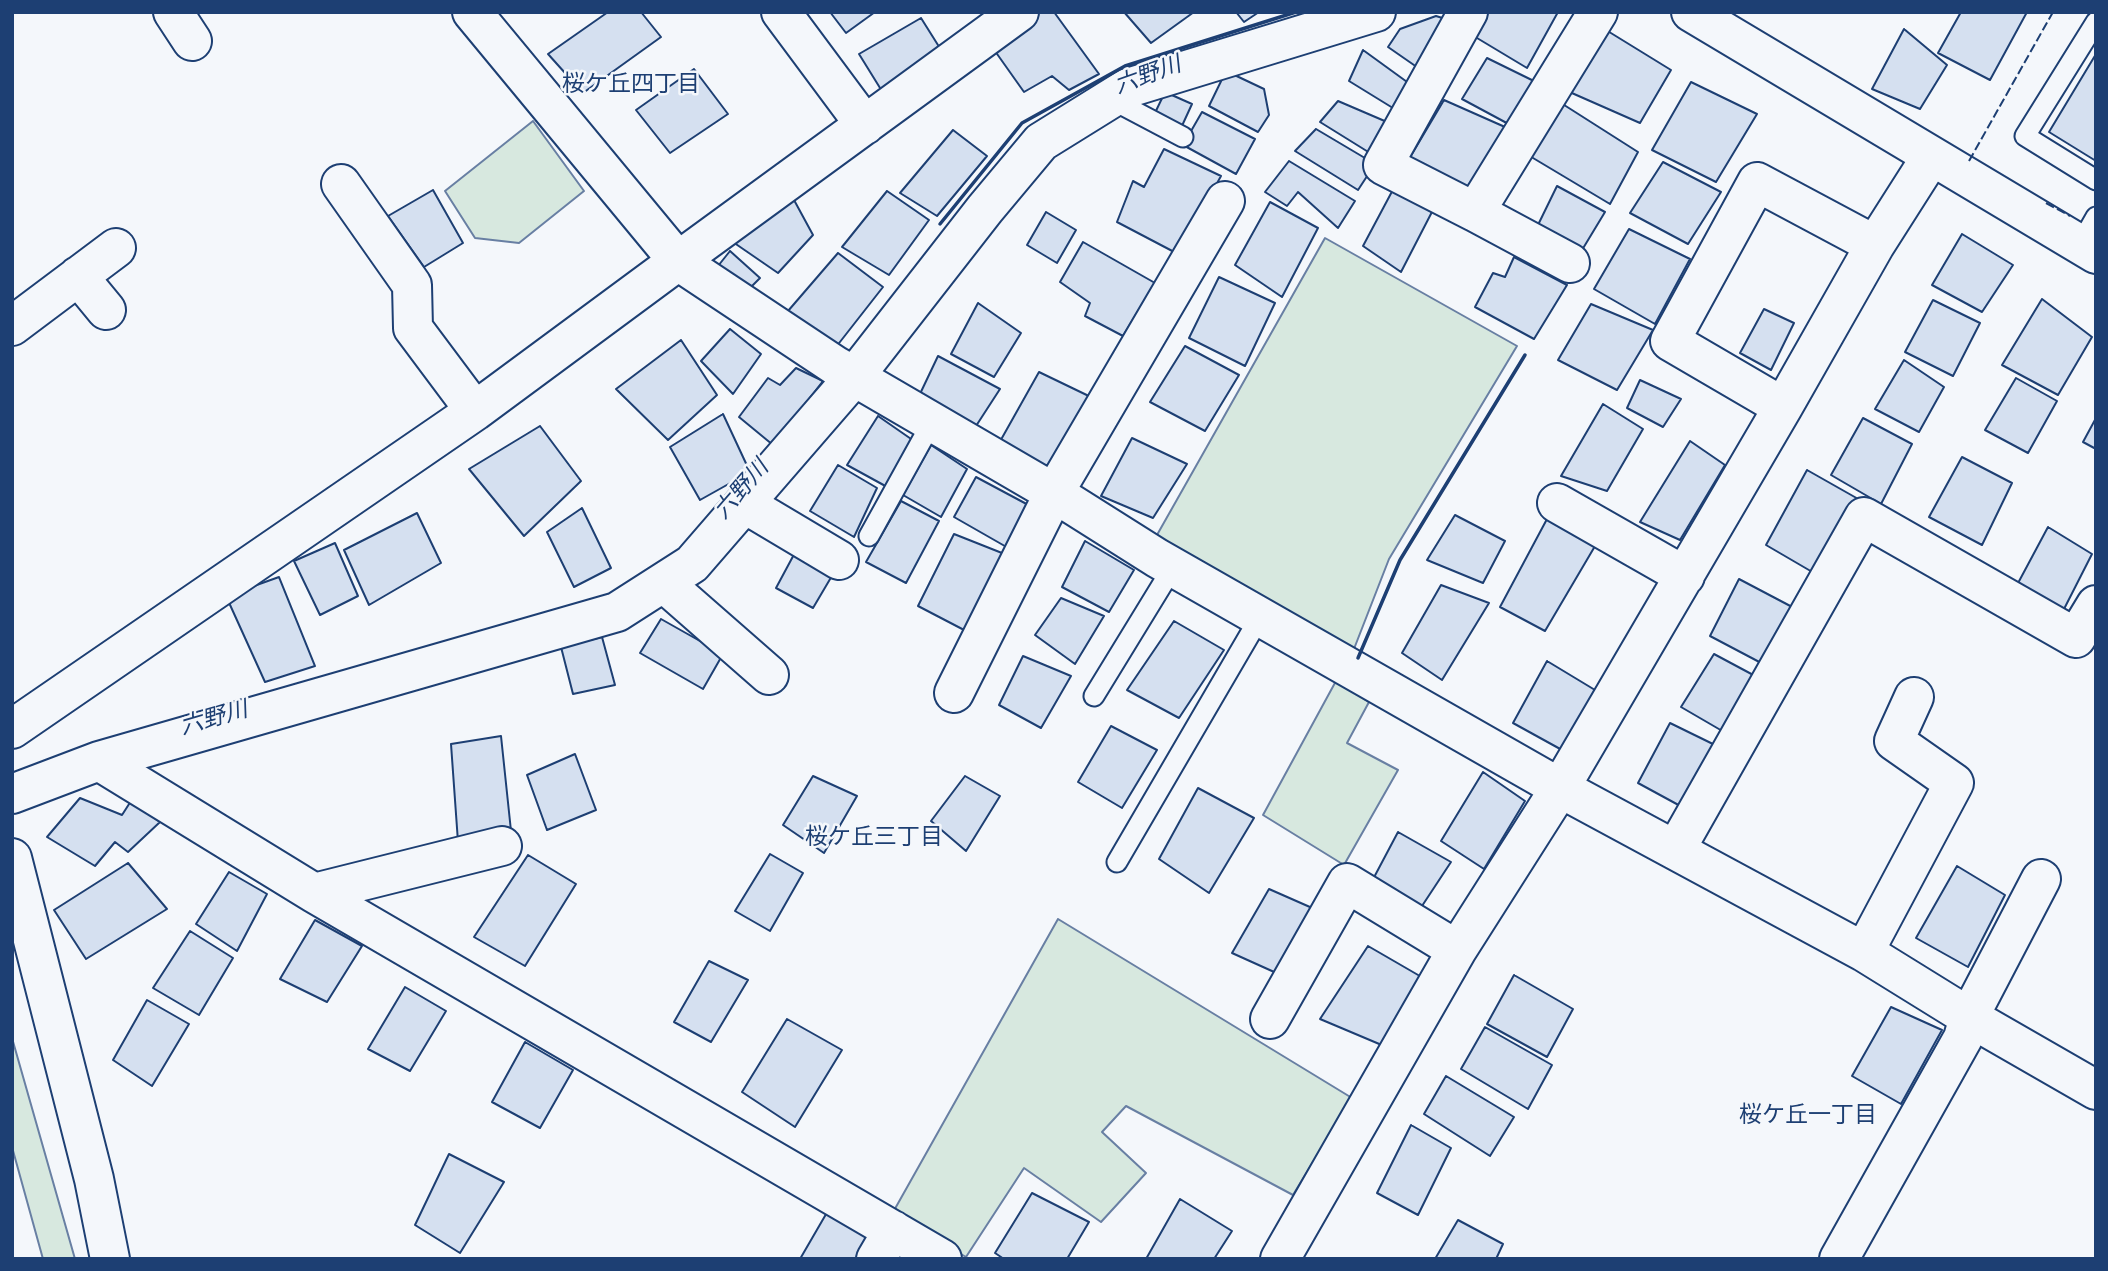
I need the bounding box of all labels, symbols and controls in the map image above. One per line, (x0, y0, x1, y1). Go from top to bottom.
water label: 六野川 (1111, 51, 1185, 101)
district label: 桜ケ丘四丁目 (562, 71, 700, 99)
water label: 六野川 (709, 455, 775, 525)
water label: 六野川 (177, 696, 251, 742)
district label: 桜ケ丘三丁目 (805, 824, 943, 852)
district label: 桜ケ丘一丁目 (1739, 1102, 1877, 1130)

